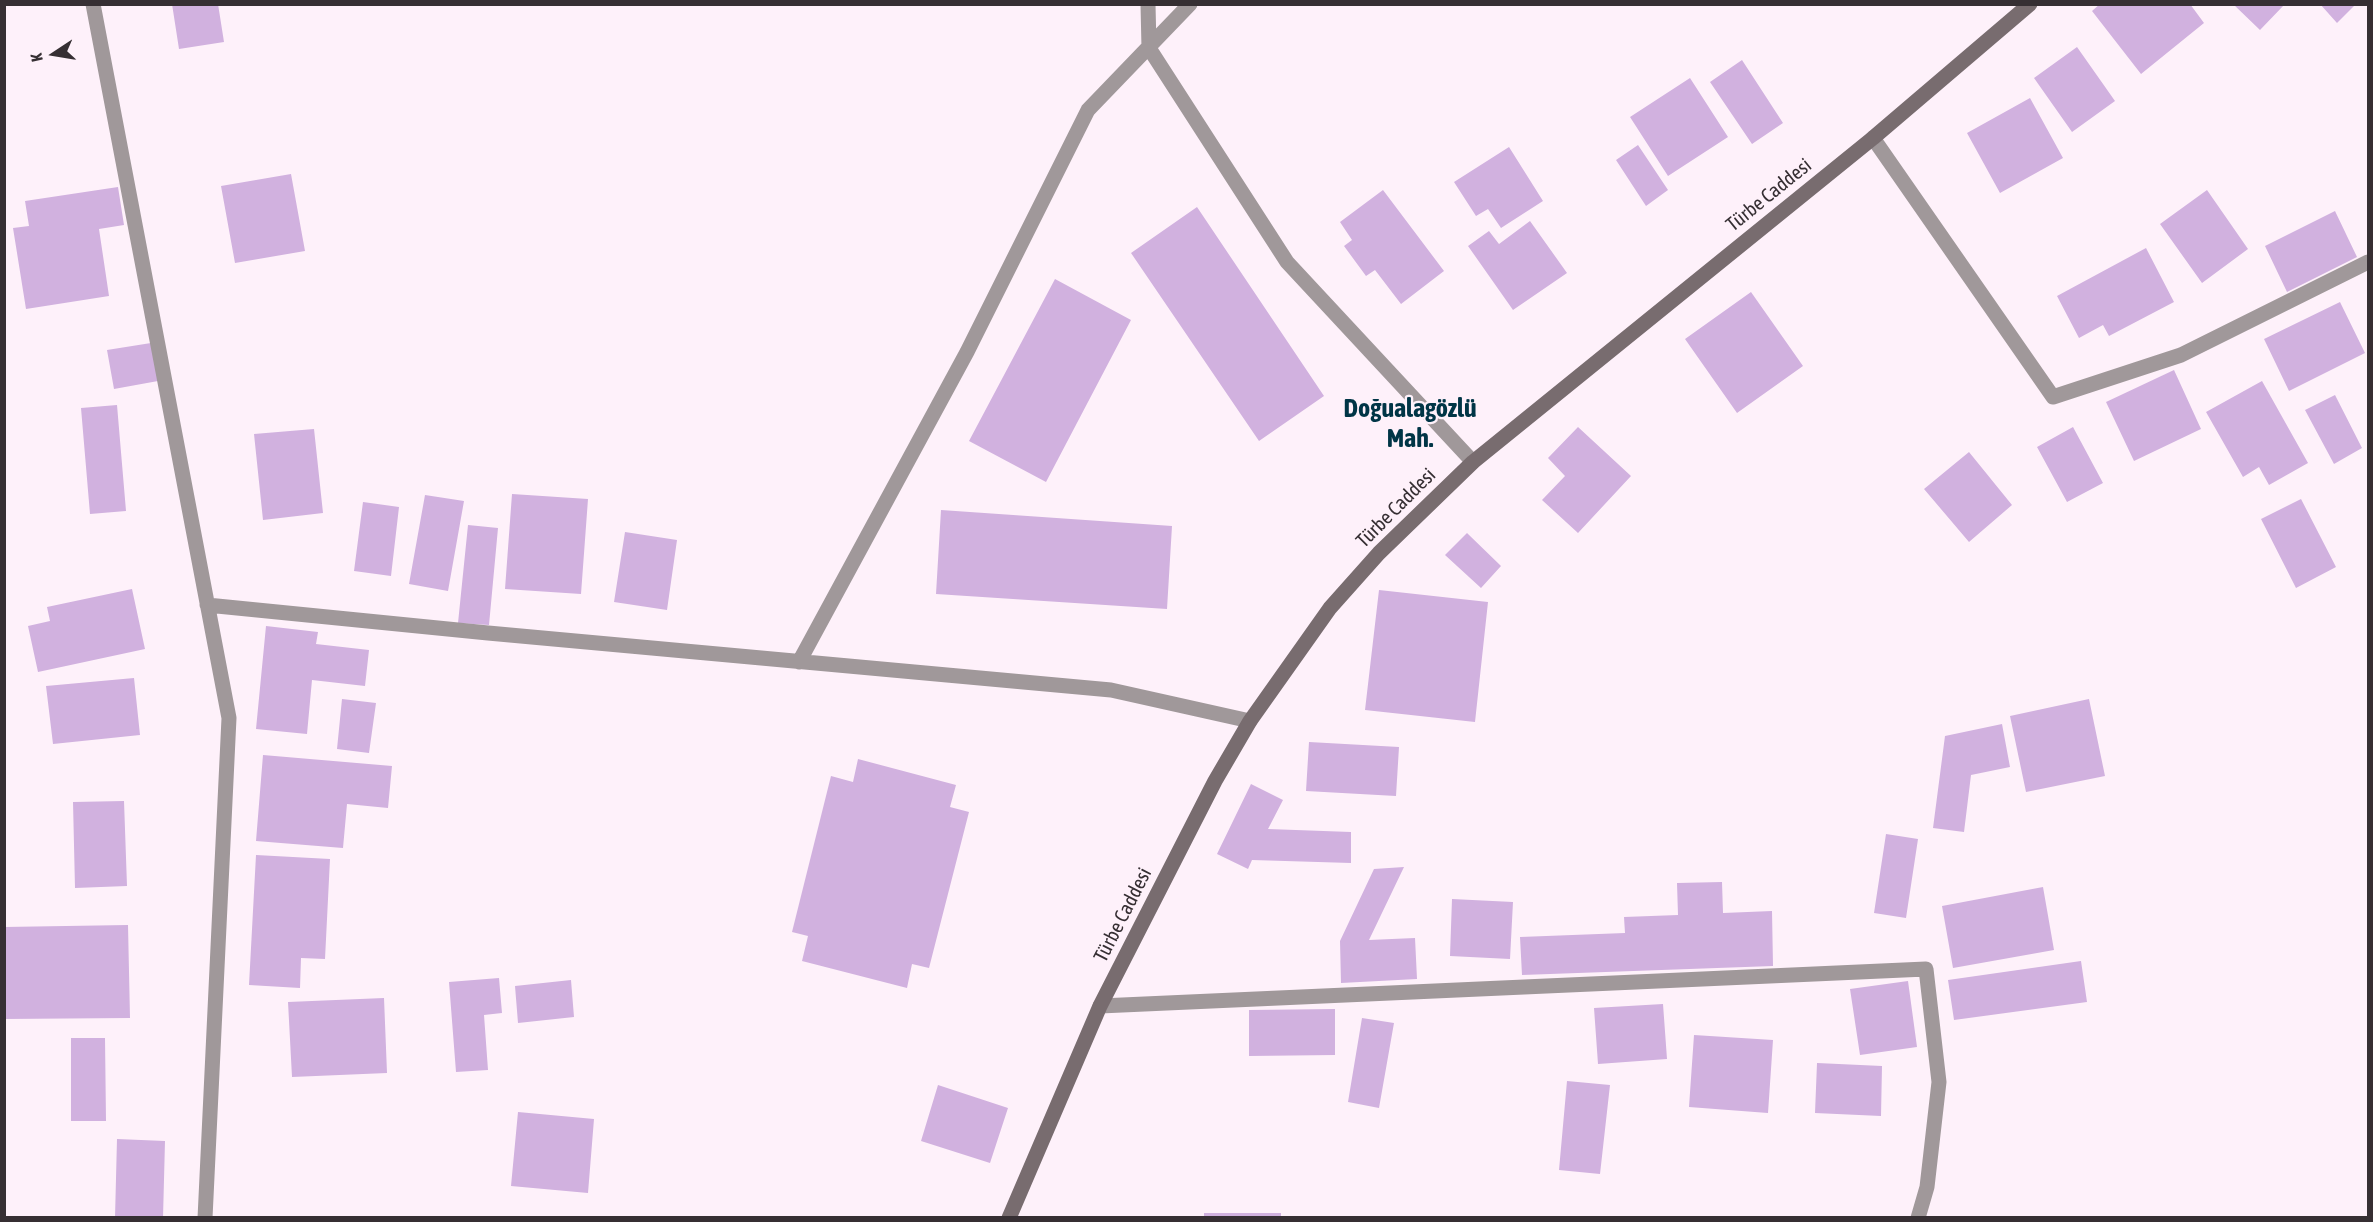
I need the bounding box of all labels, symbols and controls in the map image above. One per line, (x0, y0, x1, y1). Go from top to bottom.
north arrow (24, 24, 84, 84)
text: K (27, 52, 46, 63)
street label: Türbe Caddesi (1722, 153, 1816, 237)
district label: Doğualagözlü Mah. (1343, 393, 1477, 454)
street label: Türbe Caddesi (1351, 463, 1441, 553)
street label: Türbe Caddesi (1089, 864, 1157, 966)

